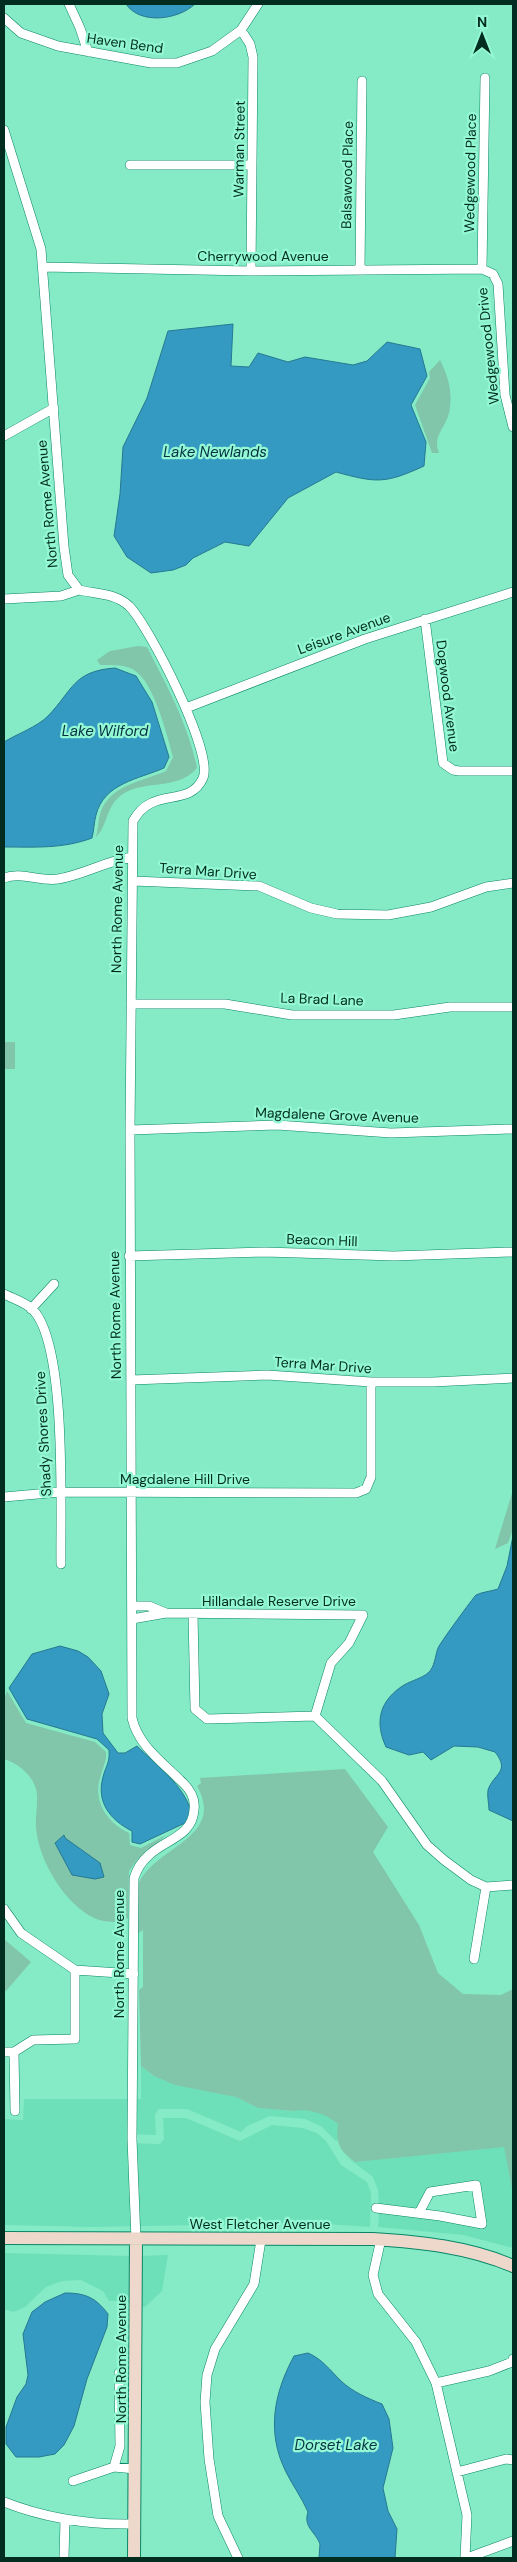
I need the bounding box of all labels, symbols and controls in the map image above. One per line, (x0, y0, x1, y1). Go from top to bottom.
north arrow (457, 10, 507, 60)
text: N (477, 13, 487, 31)
street label: Haven Bend (86, 29, 164, 57)
street label: Warman Street (229, 100, 249, 198)
street label: Wedgewood Place (460, 113, 480, 233)
street label: Balsawood Place (337, 121, 357, 229)
street label: Cherrywood Avenue (197, 247, 329, 265)
street label: Wedgewood Drive (473, 287, 503, 405)
street label: North Rome Avenue (32, 439, 62, 569)
water label: Lake Newlands (163, 442, 267, 462)
street label: Leisure Avenue (295, 608, 393, 658)
street label: Dogwood Avenue (432, 639, 464, 753)
water label: Lake Wilford (62, 721, 149, 741)
street label: North Rome Avenue (107, 845, 127, 973)
street label: Terra Mar Drive (159, 859, 257, 883)
street label: La Brad Lane (280, 989, 364, 1009)
street label: Magdalene Grove Avenue (255, 1103, 419, 1127)
street label: Beacon Hill (286, 1230, 358, 1250)
street label: North Rome Avenue (105, 1251, 125, 1379)
street label: Terra Mar Drive (274, 1353, 372, 1377)
street label: Shady Shores Drive (31, 1371, 55, 1497)
street label: Magdalene Hill Drive (120, 1470, 250, 1488)
street label: Hillandale Reserve Drive (202, 1592, 356, 1610)
street label: North Rome Avenue (110, 1890, 128, 2018)
street label: West Fletcher Avenue (190, 2215, 330, 2233)
street label: North Rome Avenue (112, 2295, 130, 2423)
water label: Dorset Lake (295, 2435, 378, 2455)

